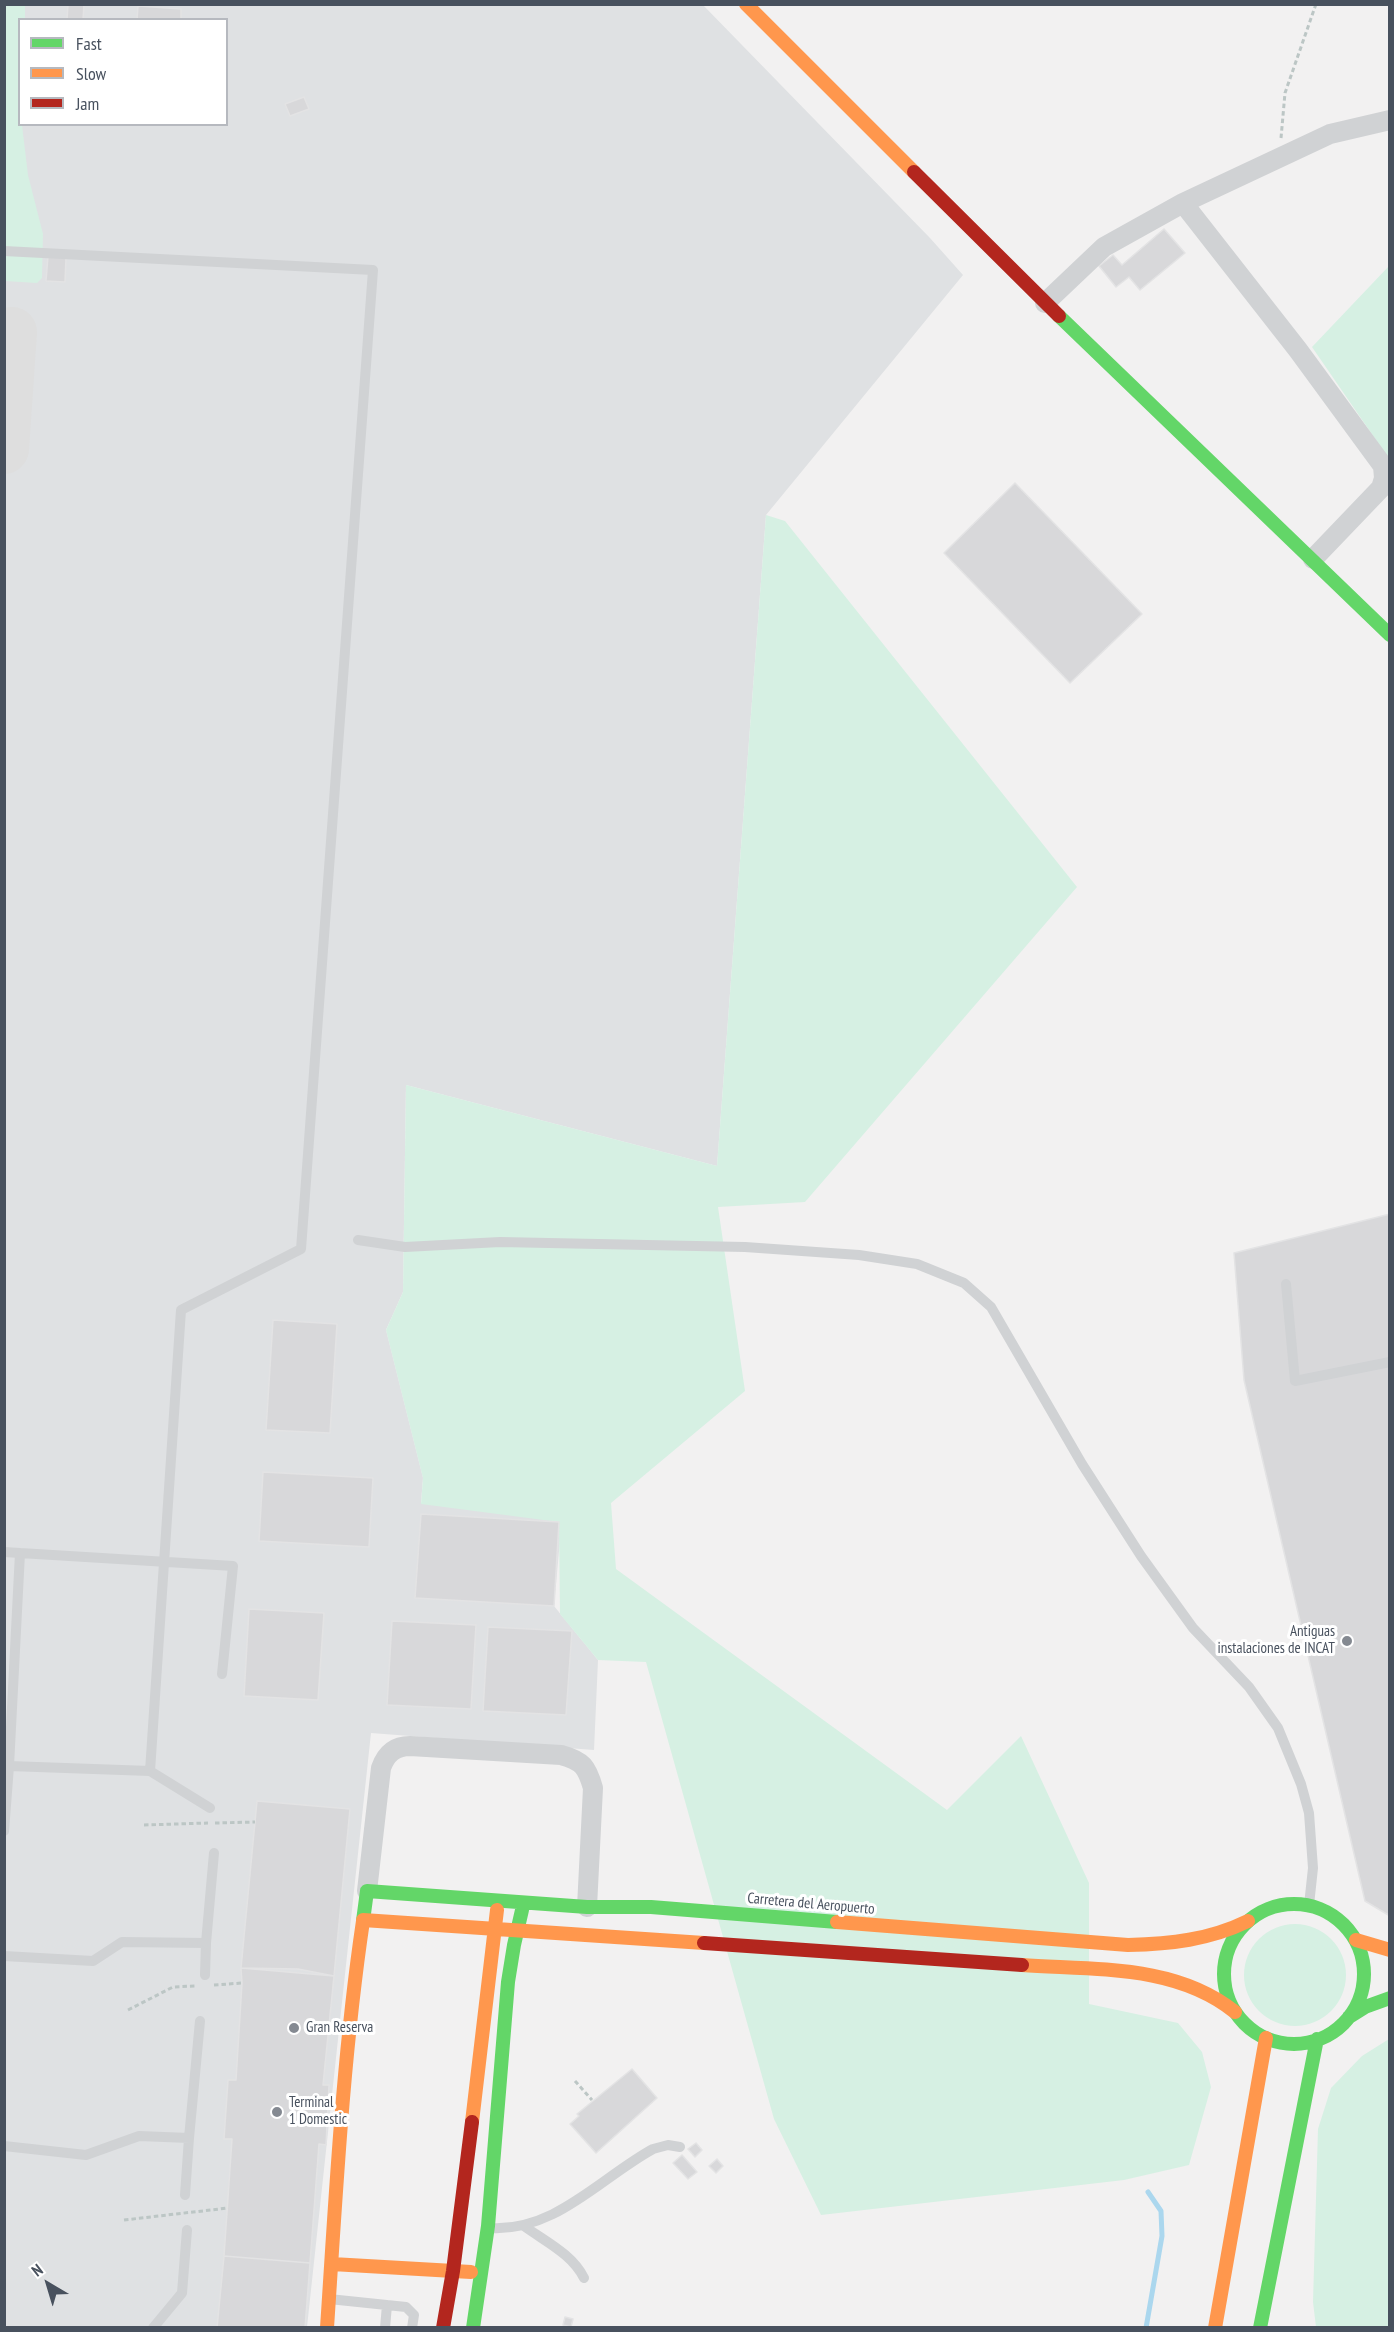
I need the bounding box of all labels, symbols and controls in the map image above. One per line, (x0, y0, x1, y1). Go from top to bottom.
legend (18, 18, 228, 126)
text: Fast (76, 32, 102, 55)
text: Slow (76, 62, 106, 85)
text: Jam (76, 92, 99, 115)
place label: Antiguas instalaciones de INCAT (1217, 1623, 1335, 1658)
marker: Antiguas instalaciones de INCAT (1340, 1634, 1354, 1648)
street label: Carretera del Aeropuerto (747, 1889, 875, 1919)
place label: Gran Reserva (306, 2019, 373, 2037)
marker: Gran Reserva (287, 2021, 301, 2035)
place label: Terminal 1 Domestic (289, 2094, 347, 2129)
marker: Terminal 1 Domestic (270, 2105, 284, 2119)
north arrow (18, 2254, 78, 2314)
text: N (27, 2259, 46, 2280)

